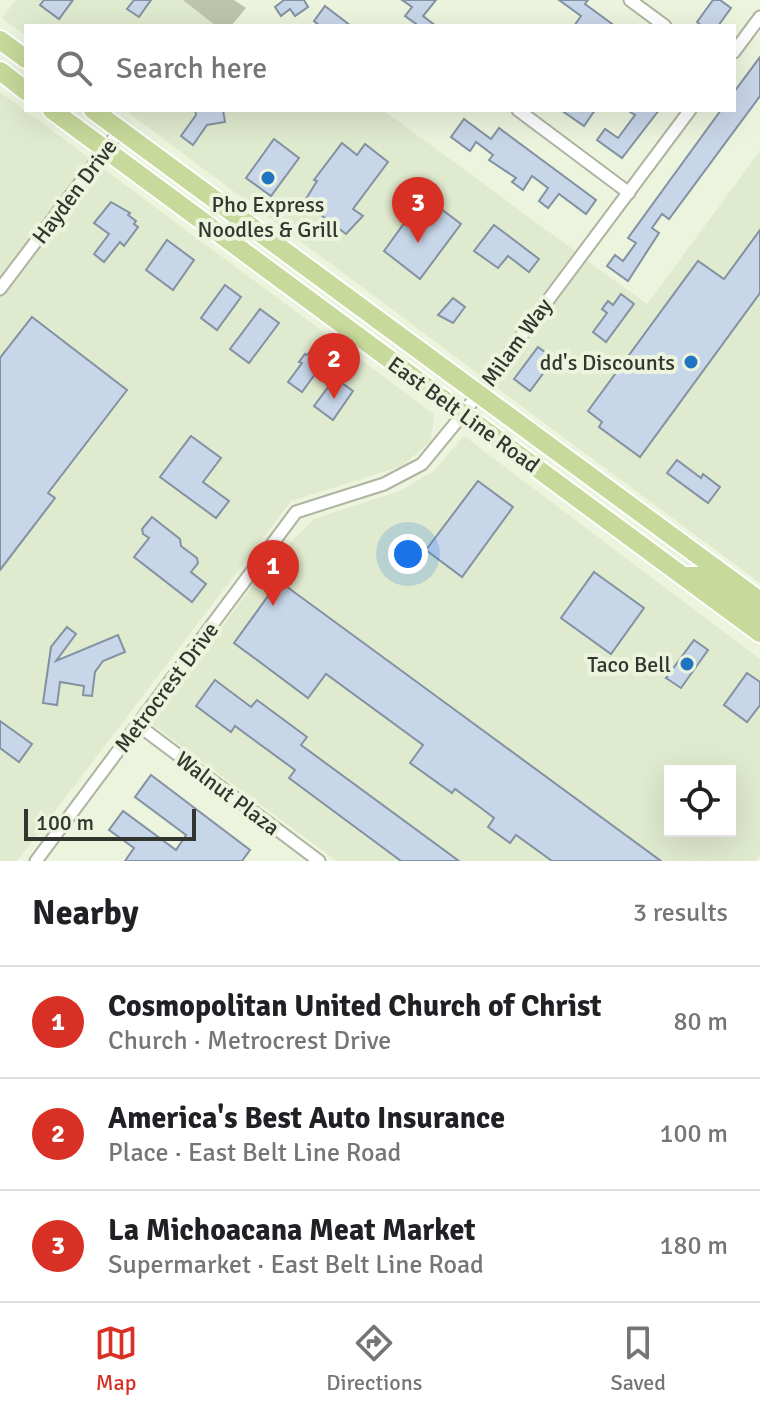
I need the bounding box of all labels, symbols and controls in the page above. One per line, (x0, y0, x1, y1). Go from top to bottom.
search box (24, 24, 736, 112)
icon: search (52, 46, 96, 90)
text: Search here (116, 50, 267, 87)
street label: Hayden Drive (26, 133, 123, 249)
marker: Pho Express Noodles & Grill (259, 169, 277, 187)
pin: 3 (392, 177, 444, 243)
place label: Pho Express Noodles & Grill (198, 191, 339, 243)
street label: Milam Way (475, 292, 558, 392)
pin: 2 (308, 333, 360, 399)
place label: dd's Discounts (540, 349, 675, 376)
street label: East Belt Line Road (383, 350, 545, 478)
marker: dd's Discounts (682, 353, 700, 371)
your location (388, 534, 428, 574)
pin: 1 (247, 540, 299, 606)
street label: Metrocrest Drive (109, 617, 224, 758)
place label: Taco Bell (587, 651, 671, 678)
marker: Taco Bell (678, 655, 696, 673)
street label: Walnut Plaza (170, 746, 285, 841)
map controls (664, 765, 736, 837)
button: locate (664, 765, 736, 837)
scale bar (24, 805, 196, 841)
text: 100 m (36, 809, 94, 836)
text: Nearby (32, 892, 139, 934)
text: 3 results (633, 897, 728, 929)
text: Cosmopolitan United Church of Christ (108, 988, 602, 1025)
text: 1 (51, 1006, 65, 1038)
text: 80 m (673, 1006, 728, 1038)
text: Church · Metrocrest Drive (108, 1025, 391, 1057)
text: America's Best Auto Insurance (108, 1100, 505, 1137)
text: 2 (51, 1118, 65, 1150)
text: 100 m (659, 1118, 728, 1150)
text: Place · East Belt Line Road (108, 1137, 401, 1169)
text: La Michoacana Meat Market (108, 1212, 476, 1249)
text: 3 (51, 1230, 65, 1262)
text: 180 m (659, 1230, 728, 1262)
text: Supermarket · East Belt Line Road (108, 1249, 484, 1281)
tab: Map (94, 1321, 138, 1396)
tab: Directions (326, 1321, 422, 1396)
tab: Saved (611, 1321, 666, 1396)

